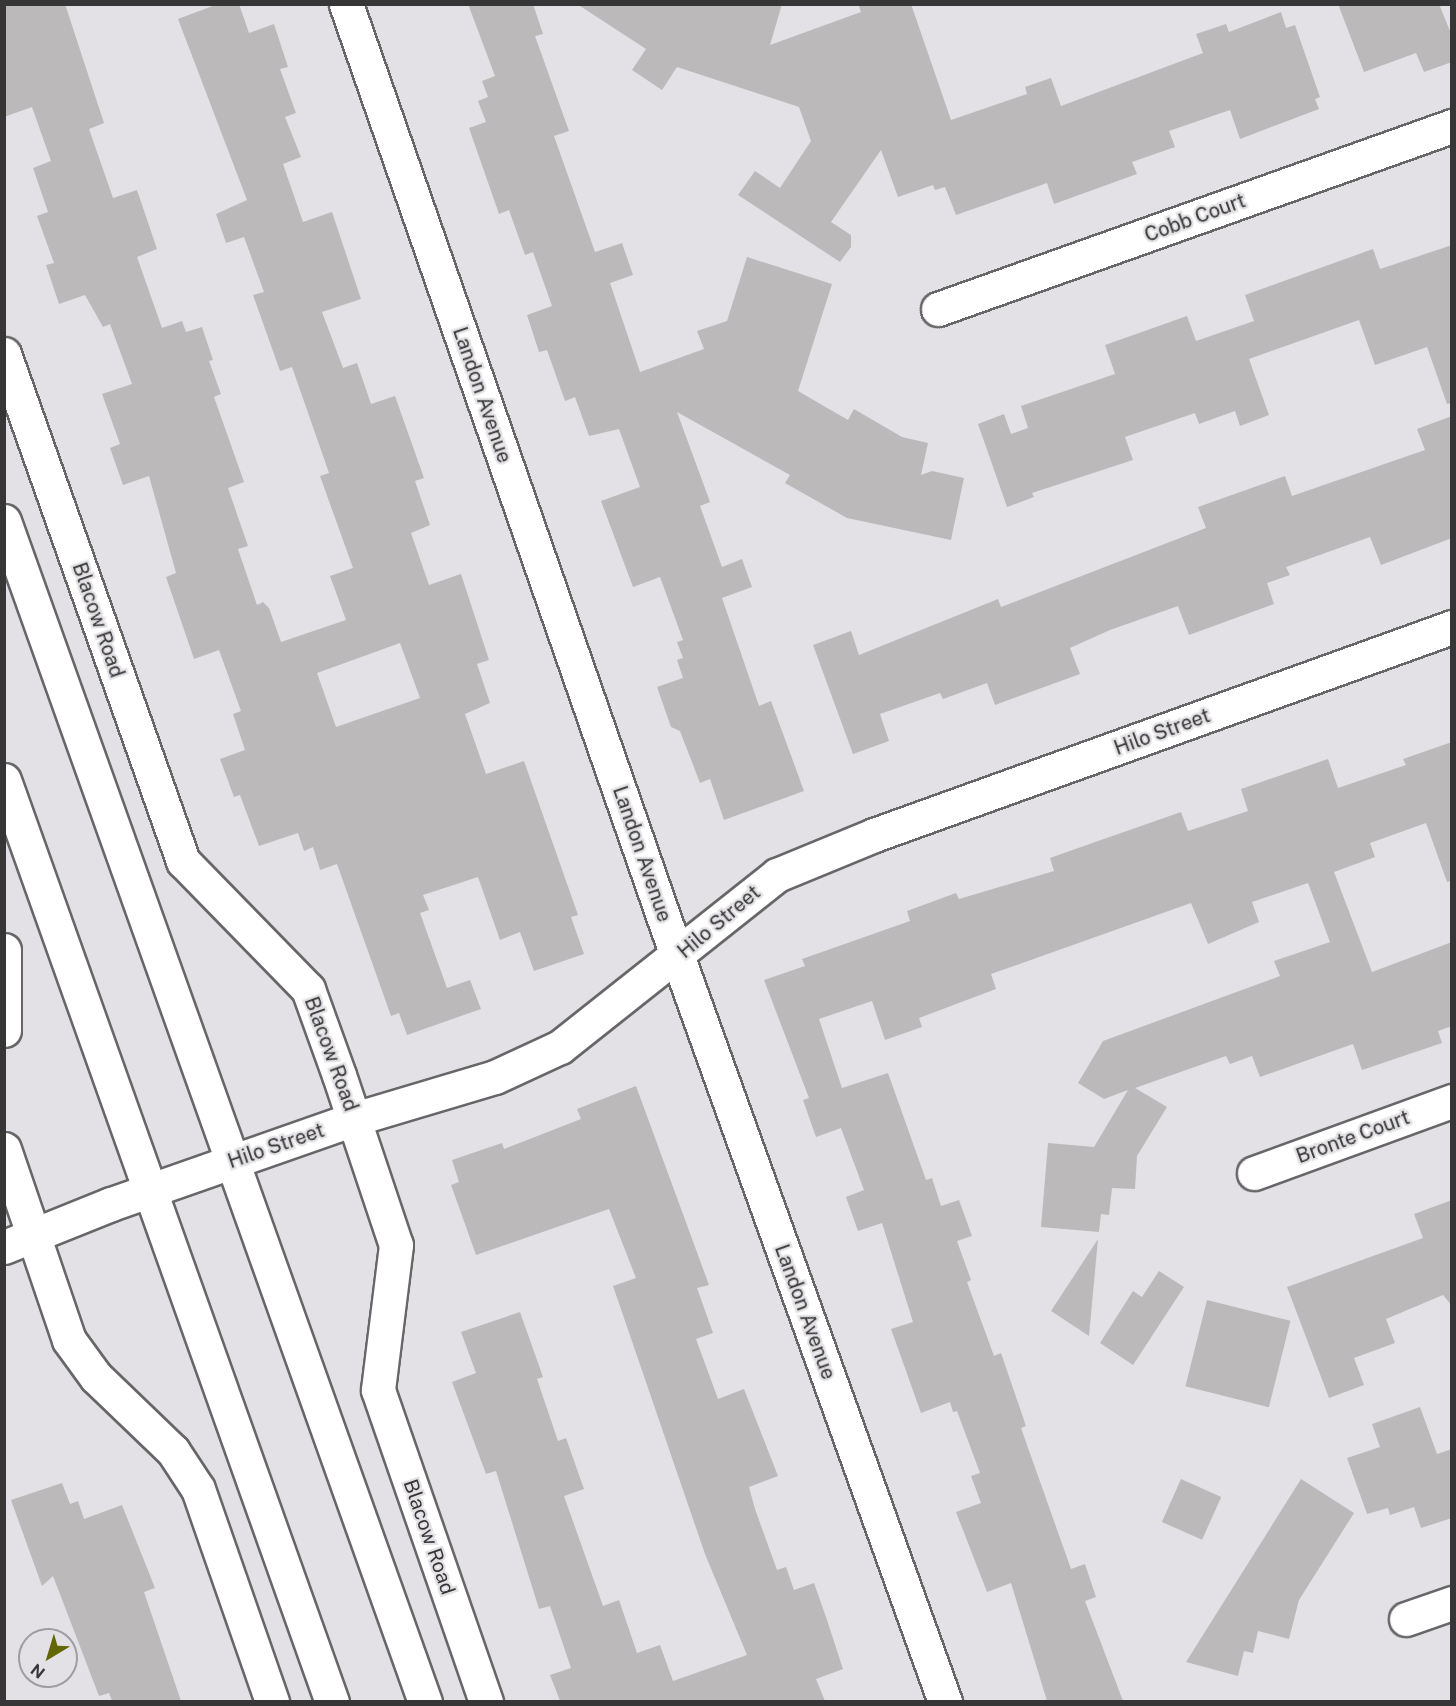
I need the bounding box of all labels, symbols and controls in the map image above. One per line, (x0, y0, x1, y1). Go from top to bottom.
street label: Cobb Court (1141, 189, 1249, 247)
street label: Landon Avenue (448, 324, 516, 466)
street label: Blacow Road (67, 559, 129, 681)
street label: Hilo Street (1111, 704, 1213, 760)
street label: Landon Avenue (608, 783, 676, 925)
street label: Hilo Street (673, 880, 765, 964)
street label: Blacow Road (299, 993, 363, 1115)
street label: Bronte Court (1293, 1105, 1413, 1169)
street label: Hilo Street (225, 1118, 327, 1174)
street label: Landon Avenue (769, 1241, 841, 1383)
street label: Blacow Road (398, 1476, 460, 1598)
north arrow (18, 1628, 78, 1688)
text: N (27, 1660, 49, 1682)

